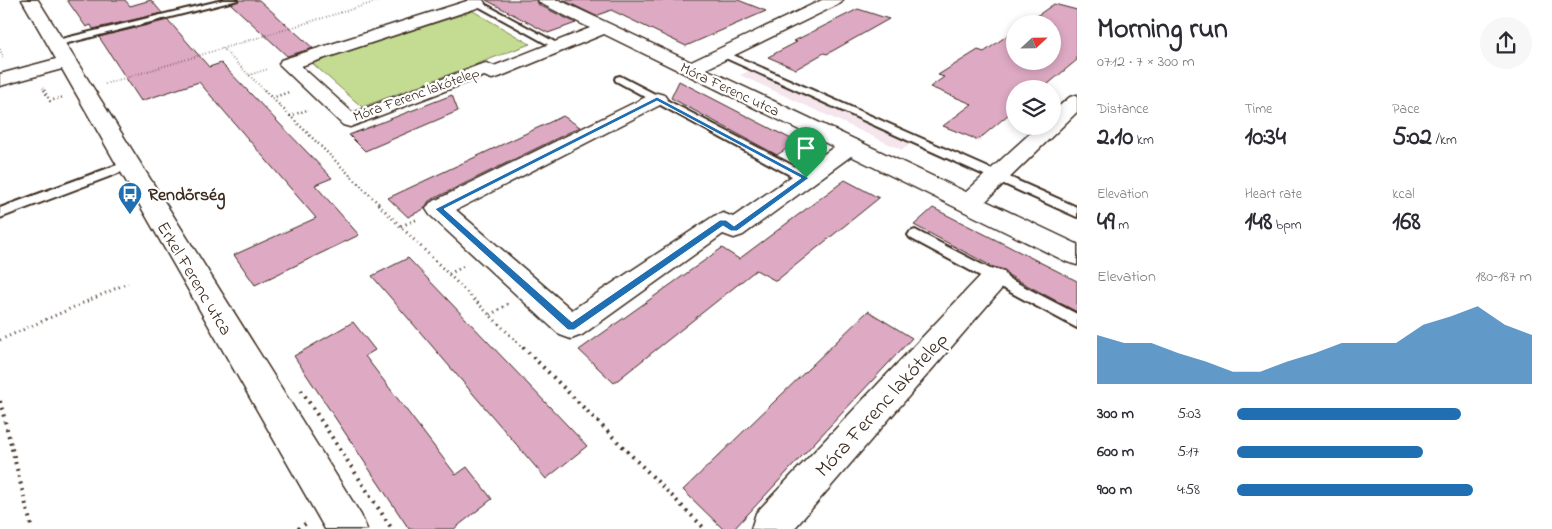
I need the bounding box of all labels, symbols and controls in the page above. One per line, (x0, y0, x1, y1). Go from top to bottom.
text: Morning run (1097, 10, 1228, 51)
north arrow (1006, 15, 1061, 70)
map controls (1006, 15, 1061, 135)
button: share (1480, 17, 1532, 69)
text: 07:12 · 7 × 300 m (1097, 50, 1195, 74)
street label: Móra Ferenc utca (676, 57, 783, 123)
street label: Móra Ferenc lakótelep (350, 62, 483, 128)
button: layers (1006, 80, 1061, 135)
text: Distance (1097, 99, 1149, 120)
text: Time (1245, 99, 1272, 120)
text: Pace (1392, 99, 1420, 120)
text: 2.10 (1097, 120, 1133, 156)
text: 10:34 (1245, 120, 1286, 156)
text: 5:02 (1392, 120, 1432, 156)
pin (785, 127, 827, 178)
text: km (1133, 130, 1154, 151)
text: /km (1432, 130, 1457, 151)
icon: arrive (792, 134, 820, 162)
bus stop icon: Rendőrség (117, 181, 143, 215)
place label: Rendőrség (148, 183, 225, 210)
text: Elevation (1097, 184, 1148, 205)
text: Heart rate (1245, 184, 1302, 205)
text: kcal (1392, 184, 1415, 205)
text: 49 (1097, 205, 1115, 241)
text: 148 (1245, 205, 1272, 241)
text: 168 (1392, 205, 1421, 241)
text: m (1115, 215, 1129, 236)
text: bpm (1272, 215, 1302, 236)
street label: Erkel Ferenc utca (149, 217, 238, 341)
text: Elevation (1097, 265, 1156, 289)
text: 180–187 m (1475, 265, 1532, 289)
street label: Móra Ferenc lakótelep (809, 326, 956, 485)
text: 300 m (1097, 402, 1134, 426)
text: 5:03 (1177, 402, 1201, 426)
text: 600 m (1097, 440, 1134, 464)
text: 5:17 (1177, 440, 1199, 464)
text: 900 m (1097, 478, 1132, 502)
text: 4:58 (1177, 478, 1200, 502)

